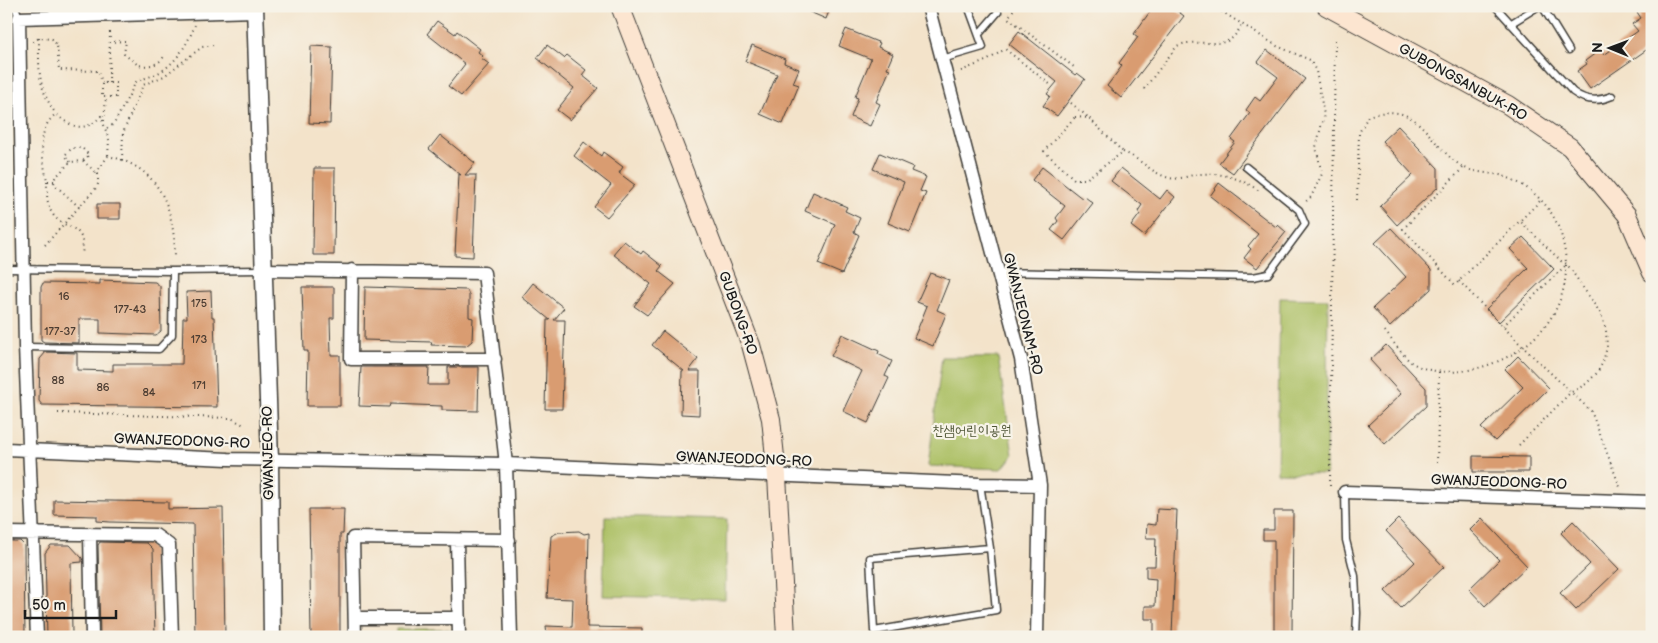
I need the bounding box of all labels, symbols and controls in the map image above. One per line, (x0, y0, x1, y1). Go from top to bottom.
north arrow (1586, 22, 1636, 72)
street label: GUBONGSANBUK-RO (1396, 40, 1530, 124)
text: N (1589, 42, 1606, 53)
street label: GWANJEONAM-RO (1000, 251, 1047, 377)
street label: GUBONG-RO (715, 269, 761, 357)
house number: 16 (59, 290, 70, 303)
house number: 175 (191, 297, 207, 310)
house number: 177-43 (114, 303, 147, 316)
house number: 177-37 (44, 325, 76, 338)
house number: 173 (191, 333, 207, 346)
house number: 88 (52, 374, 64, 387)
house number: 171 (192, 379, 206, 392)
house number: 86 (96, 381, 110, 394)
house number: 84 (142, 386, 156, 399)
street label: GWANJEO-RO (259, 405, 277, 500)
park label: 찬샘어린이공원 (933, 422, 1011, 439)
street label: GWANJEODONG-RO (114, 430, 251, 452)
street label: GWANJEODONG-RO (676, 448, 813, 470)
street label: GWANJEODONG-RO (1431, 471, 1568, 493)
scale bar (25, 588, 116, 620)
text: 50 m (32, 596, 66, 615)

